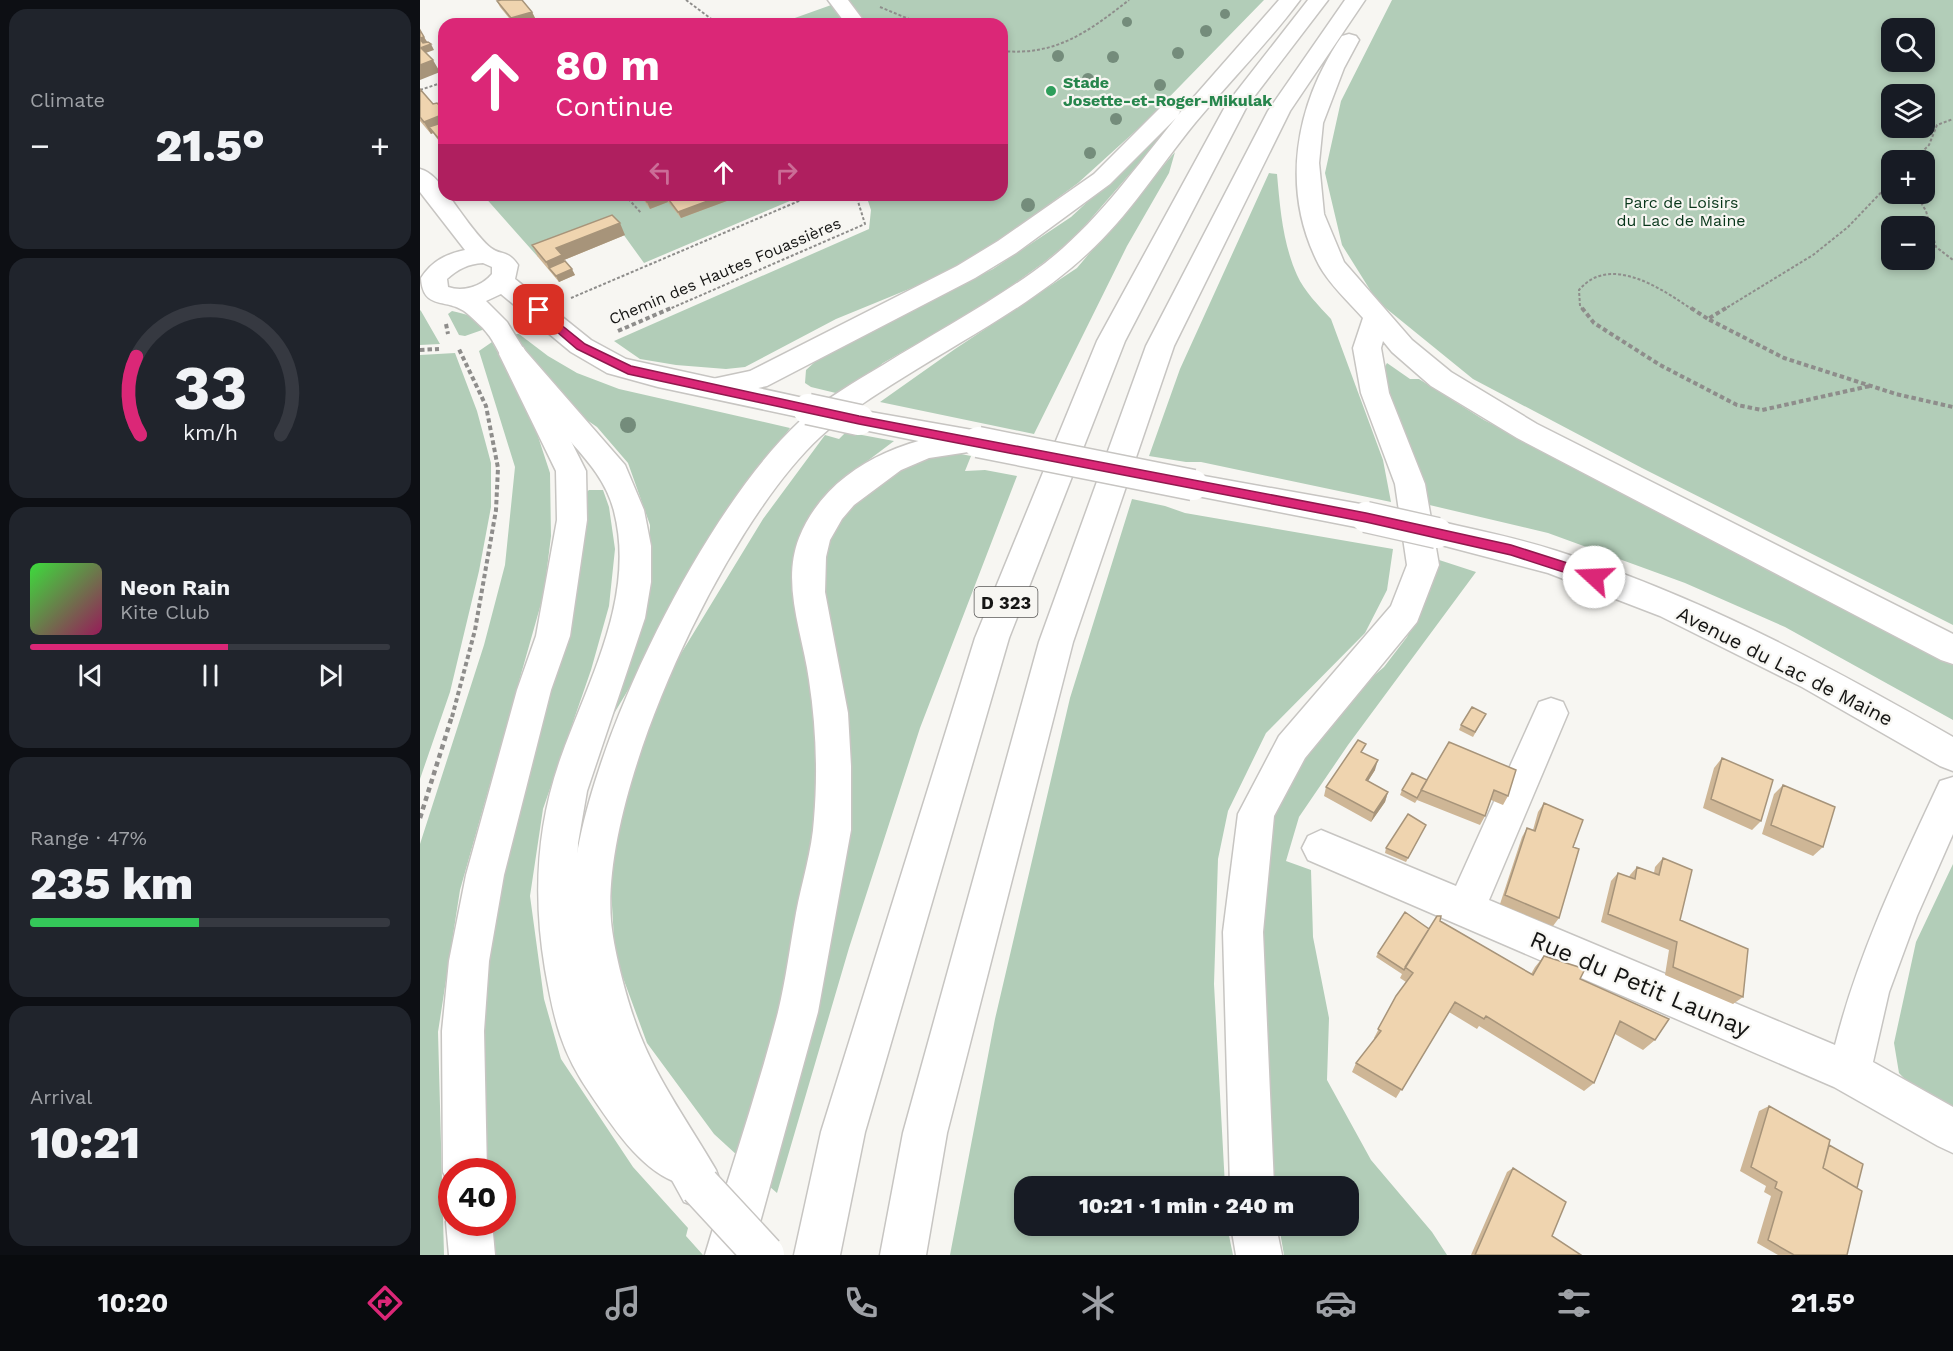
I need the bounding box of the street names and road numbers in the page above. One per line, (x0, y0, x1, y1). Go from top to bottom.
street label: Chemin des Hautes Fouassières (606, 213, 844, 329)
road number: D 323 (974, 587, 1038, 617)
street label: Avenue du Lac de Maine (1673, 601, 1897, 731)
street label: Rue du Petit Launay (1526, 925, 1755, 1043)

